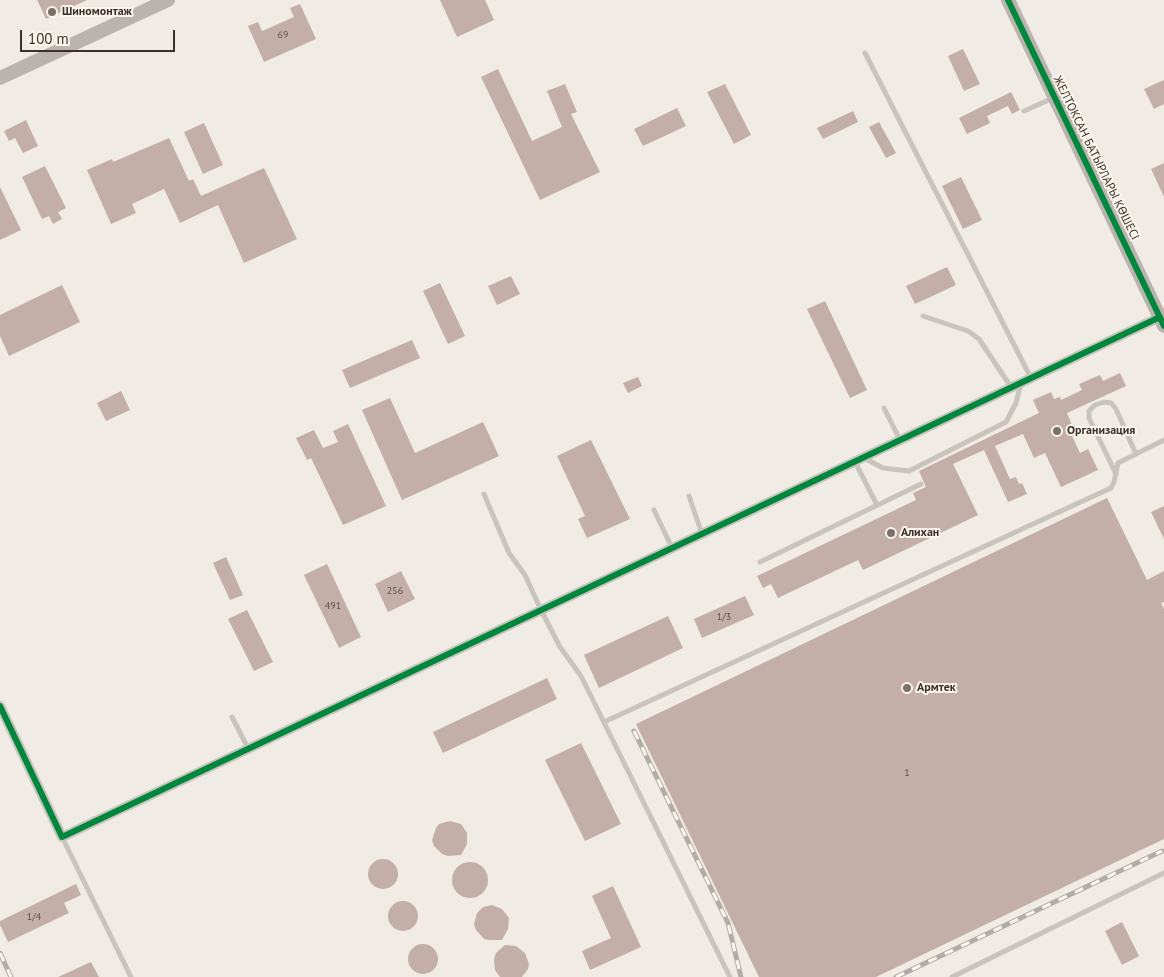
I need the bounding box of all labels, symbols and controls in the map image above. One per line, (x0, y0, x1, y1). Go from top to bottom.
place label: Шиномонтаж (62, 5, 132, 19)
marker: Шиномонтаж (46, 6, 58, 18)
scale bar (22, 20, 178, 52)
text: 100 m (28, 29, 69, 48)
house number: 69 (278, 29, 288, 41)
street label: ЖЕЛТОКСАН БАТЫРЛАРЫ КӨШЕСІ (1050, 74, 1142, 242)
place label: Организация (1067, 424, 1135, 438)
marker: Организация (1051, 425, 1063, 437)
place label: Алихан (901, 526, 939, 540)
marker: Алихан (885, 527, 897, 539)
house number: 256 (387, 585, 403, 597)
house number: 491 (325, 600, 341, 612)
house number: 1/3 (717, 611, 731, 623)
place label: Армтек (917, 681, 956, 695)
marker: Армтек (901, 682, 913, 694)
house number: 1 (904, 767, 910, 779)
house number: 1/4 (27, 911, 41, 923)

